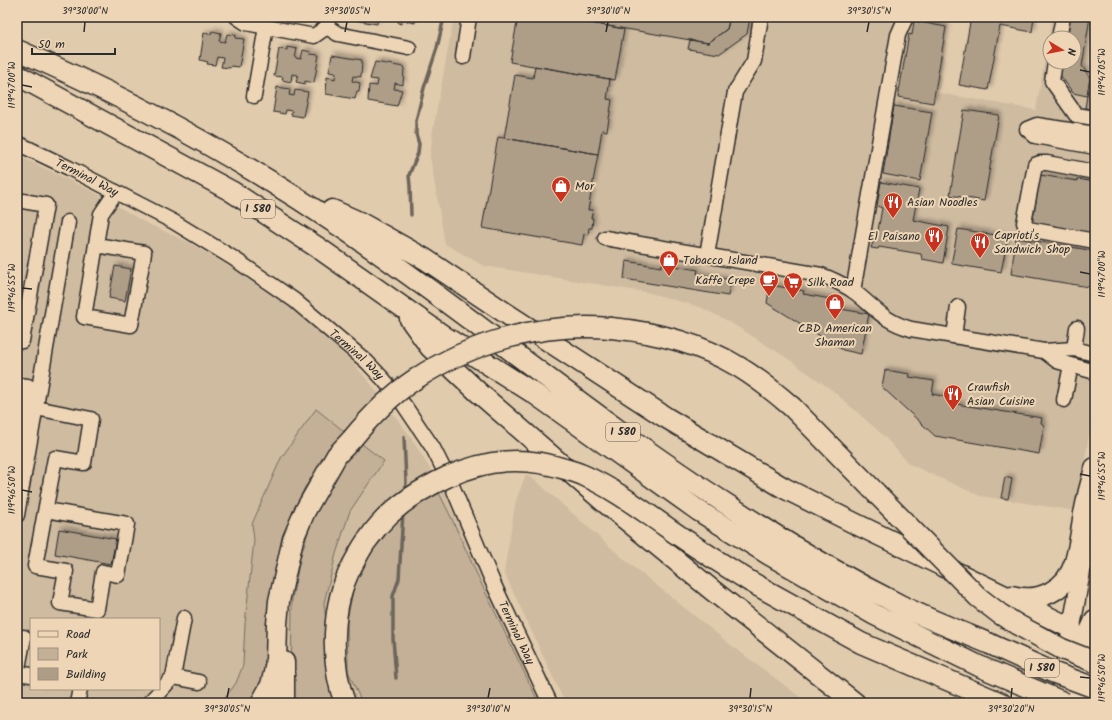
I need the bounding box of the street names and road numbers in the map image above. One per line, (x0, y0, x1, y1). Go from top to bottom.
street label: Terminal Way (52, 153, 122, 202)
road number: I 580 (241, 200, 275, 218)
street label: Terminal Way (325, 324, 389, 385)
road number: I 580 (606, 423, 640, 441)
street label: Terminal Way (493, 597, 540, 668)
road number: I 580 (1025, 659, 1059, 677)

